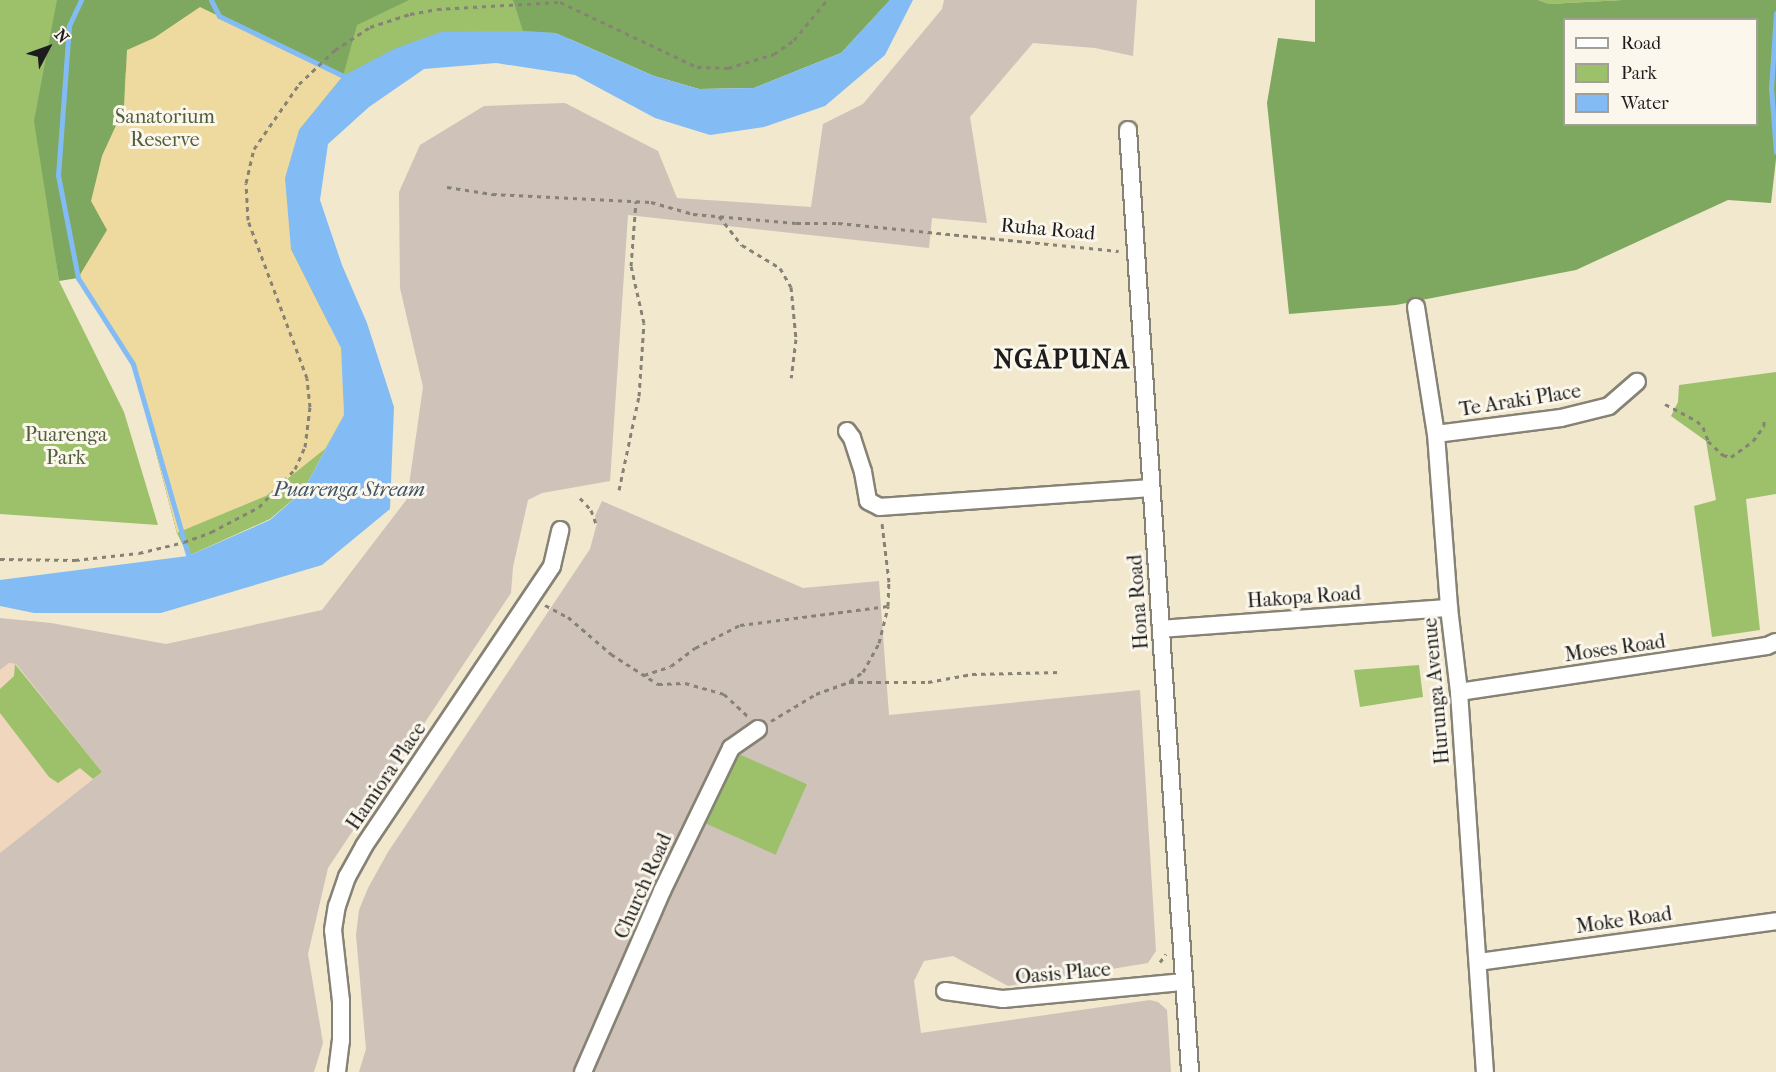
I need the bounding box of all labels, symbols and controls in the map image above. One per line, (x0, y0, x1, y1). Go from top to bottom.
north arrow (18, 18, 78, 78)
legend (1563, 18, 1758, 126)
text: N (51, 25, 73, 47)
text: Road (1621, 33, 1661, 54)
text: Park (1621, 63, 1657, 84)
text: Water (1621, 93, 1669, 114)
park label: Sanatorium Reserve (115, 105, 215, 152)
street label: Ruha Road (1000, 213, 1096, 245)
district label: NGĀPUNA (993, 344, 1131, 376)
street label: Te Araki Place (1457, 379, 1583, 421)
park label: Puarenga Park (25, 423, 107, 470)
water label: Puarenga Stream (273, 476, 425, 502)
street label: Hona Road (1123, 554, 1153, 650)
street label: Hakopa Road (1246, 581, 1362, 613)
street label: Hurunga Avenue (1418, 617, 1454, 765)
street label: Moses Road (1563, 629, 1667, 667)
street label: Hamiora Place (341, 717, 431, 835)
street label: Church Road (609, 830, 677, 942)
street label: Moke Road (1574, 901, 1674, 939)
street label: Oasis Place (1014, 957, 1112, 989)

